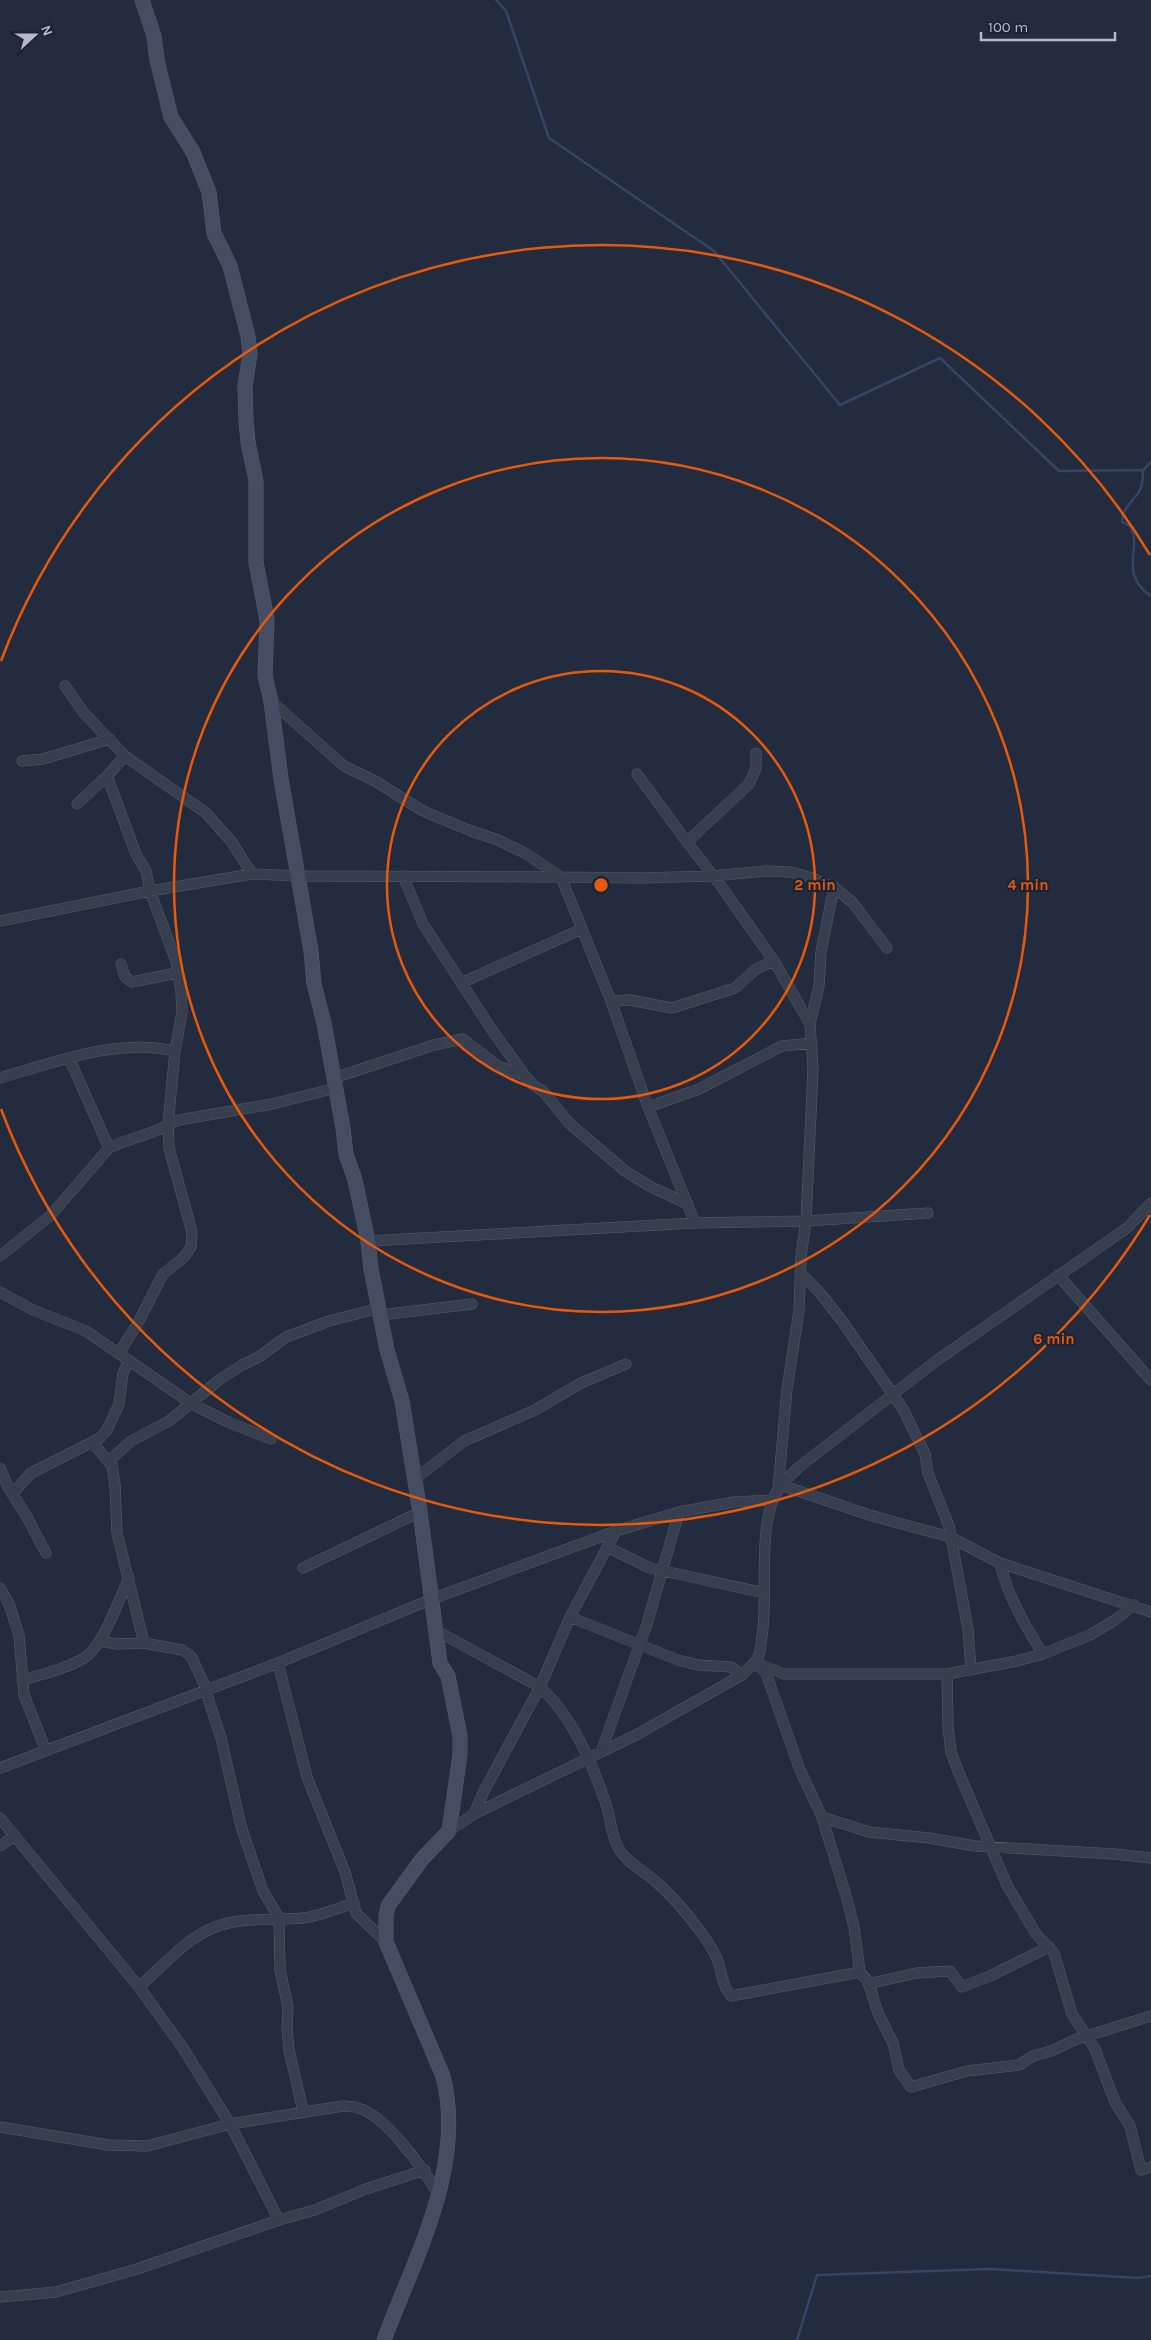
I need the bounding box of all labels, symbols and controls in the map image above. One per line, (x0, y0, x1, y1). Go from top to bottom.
north arrow (10, 10, 60, 60)
scale bar (981, 10, 1115, 42)
text: 100 m (988, 18, 1028, 36)
text: N (37, 23, 56, 38)
centre of rings (592, 876, 610, 894)
text: 2 min (794, 876, 836, 894)
text: 4 min (1007, 876, 1049, 894)
text: 6 min (1033, 1330, 1075, 1348)

